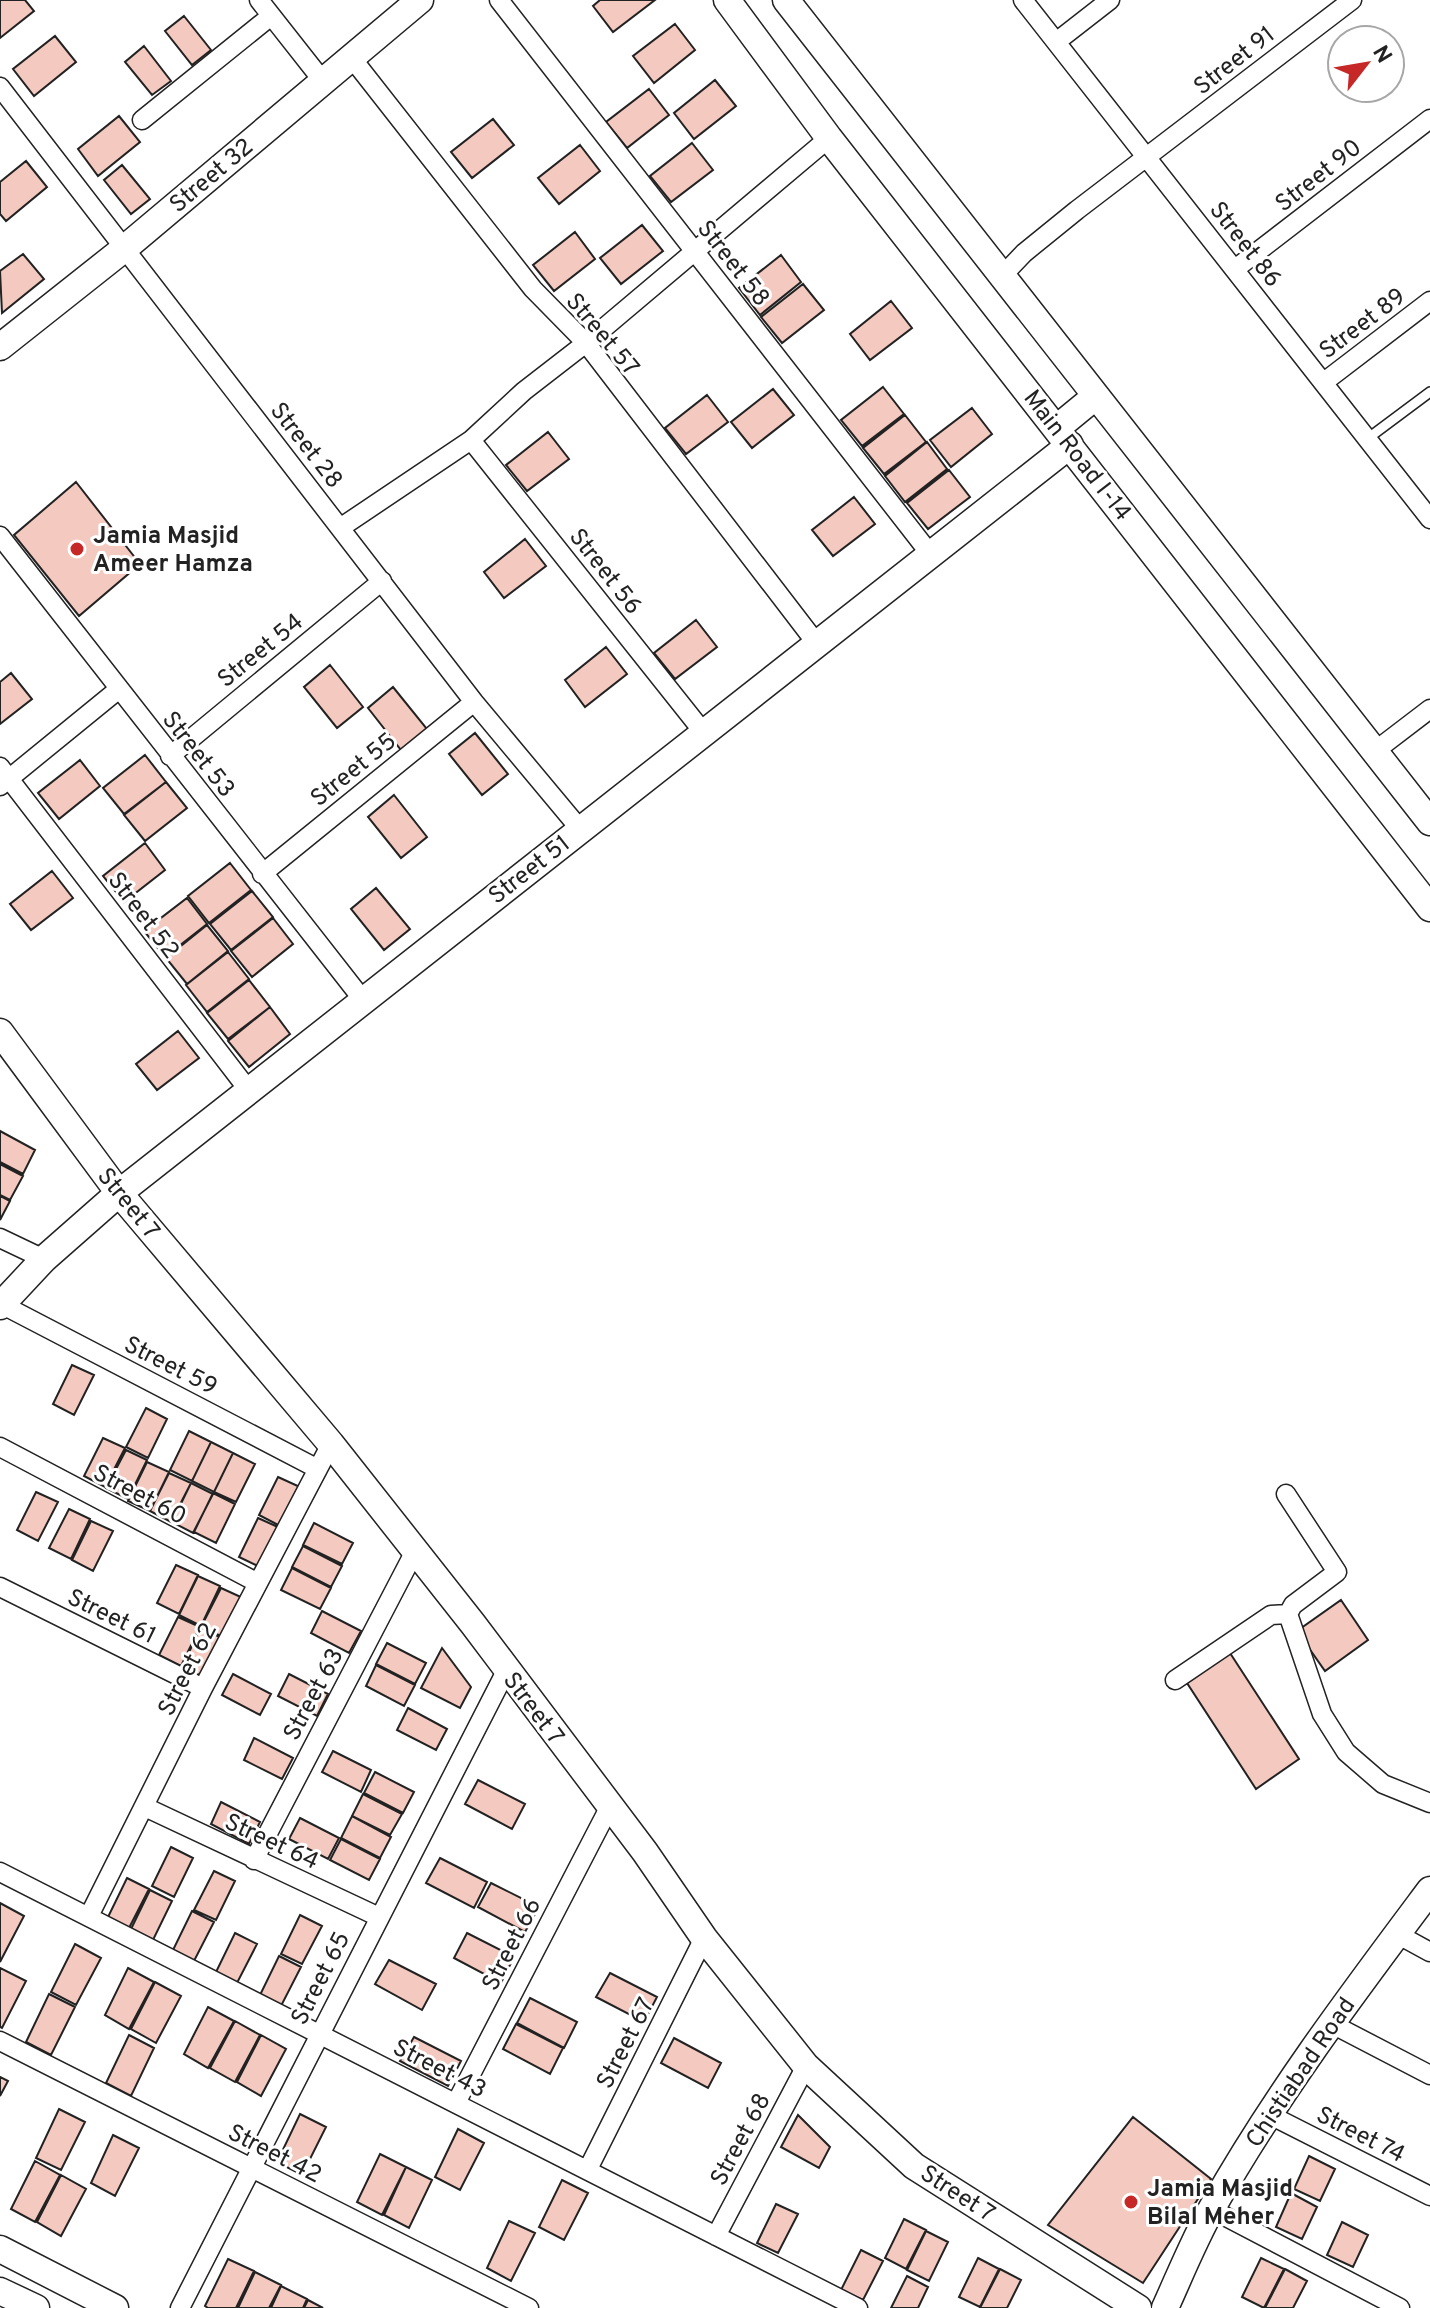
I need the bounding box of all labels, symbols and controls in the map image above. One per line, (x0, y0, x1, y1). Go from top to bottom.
street label: Street 91 (1189, 21, 1282, 103)
north arrow (1326, 24, 1406, 104)
text: N (1365, 41, 1397, 69)
street label: Street 32 (164, 133, 260, 220)
street label: Street 90 (1270, 134, 1368, 220)
street label: Street 86 (1202, 196, 1287, 294)
street label: Street 58 (689, 215, 775, 313)
street label: Street 89 (1314, 282, 1412, 367)
street label: Street 57 (558, 288, 645, 383)
street label: Main Road I-14 (1016, 385, 1137, 528)
street label: Street 28 (262, 397, 348, 495)
place label: Jamia Masjid Ameer Hamza (93, 522, 253, 580)
street label: Street 56 (562, 523, 647, 621)
marker: Jamia Masjid Ameer Hamza (68, 540, 86, 558)
street label: Street 54 (212, 608, 310, 695)
street label: Street 53 (154, 706, 240, 804)
street label: Street 55 (305, 727, 403, 814)
street label: Street 51 (483, 829, 577, 912)
street label: Street 52 (100, 867, 185, 966)
street label: Street 7 (90, 1162, 165, 1246)
street label: Street 59 (118, 1331, 222, 1403)
street label: Street 60 (87, 1459, 191, 1533)
street label: Street 61 (62, 1583, 160, 1652)
street label: Street 62 (153, 1618, 225, 1722)
street label: Street 63 (278, 1644, 352, 1746)
street label: Street 7 (495, 1667, 569, 1751)
street label: Street 64 (219, 1808, 323, 1878)
street label: Street 66 (477, 1893, 549, 1996)
street label: Street 65 (286, 1927, 358, 2031)
street label: Chistiabad Road (1240, 1992, 1363, 2154)
street label: Street 67 (591, 1993, 662, 2094)
street label: Street 43 (387, 2033, 491, 2106)
street label: Street 68 (705, 2088, 779, 2191)
street label: Street 74 (1311, 2101, 1410, 2171)
street label: Street 42 (222, 2118, 326, 2191)
street label: Street 7 (914, 2159, 1000, 2230)
place label: Jamia Masjid Bilal Meher (1147, 2175, 1293, 2233)
marker: Jamia Masjid Bilal Meher (1122, 2193, 1140, 2211)

